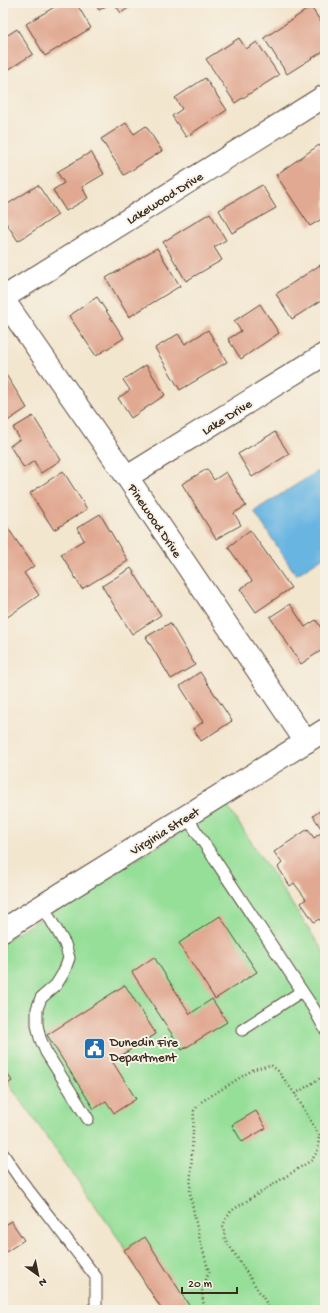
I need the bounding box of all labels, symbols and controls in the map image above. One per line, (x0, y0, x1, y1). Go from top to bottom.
street label: Lakewood Drive (124, 170, 206, 229)
street label: Lake Drive (200, 397, 255, 439)
street label: Pinewood Drive (123, 481, 184, 561)
street label: Virginia Street (127, 804, 204, 860)
public building icon: Dunedin Fire Department (81, 1035, 107, 1061)
place label: Dunedin Fire Department (109, 1036, 178, 1066)
north arrow (18, 1255, 58, 1295)
scale bar (182, 1269, 237, 1295)
text: N (36, 1275, 49, 1289)
text: 20 m (188, 1278, 213, 1292)

